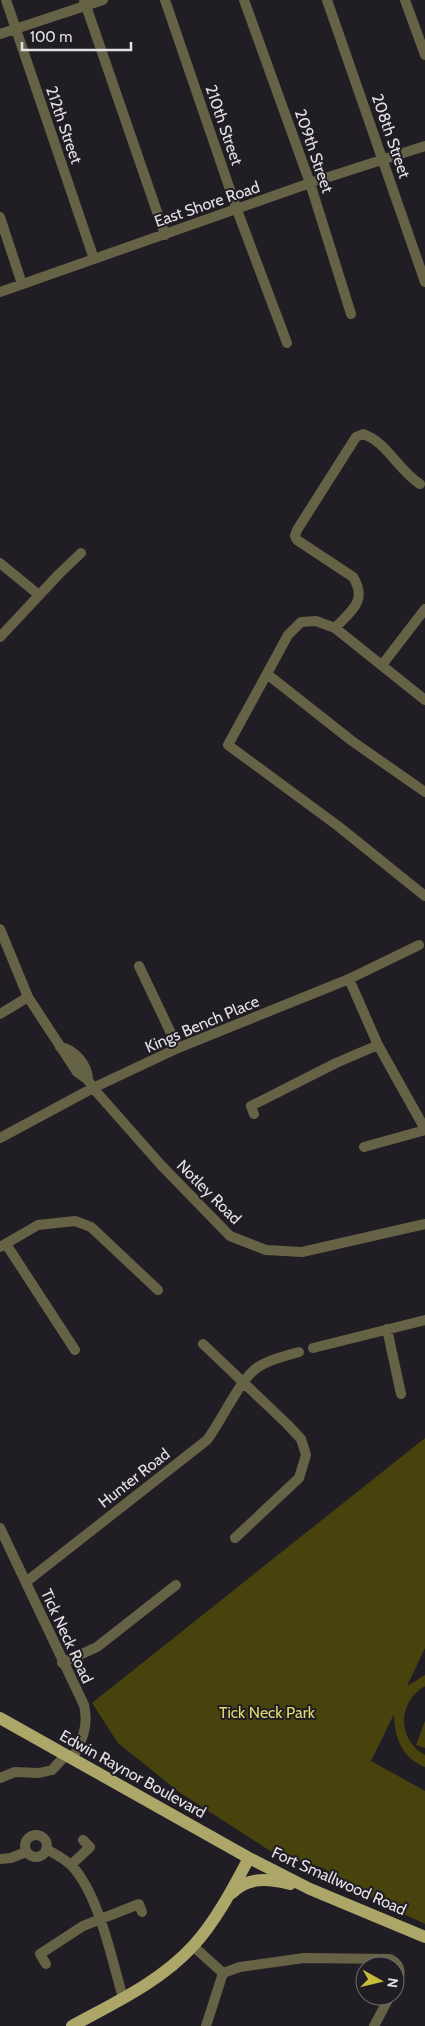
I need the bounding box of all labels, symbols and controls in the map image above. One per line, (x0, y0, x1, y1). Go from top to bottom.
scale bar (22, 20, 131, 52)
text: 100 m (30, 28, 72, 46)
street label: 210th Street (201, 82, 247, 168)
street label: 212th Street (42, 84, 86, 167)
street label: 208th Street (368, 91, 415, 181)
street label: 209th Street (291, 107, 337, 196)
street label: East Shore Road (152, 177, 262, 231)
street label: Kings Bench Place (142, 991, 262, 1057)
street label: Notley Road (173, 1156, 245, 1228)
street label: Hunter Road (95, 1444, 173, 1512)
street label: Tick Neck Road (37, 1586, 97, 1686)
park label: Tick Neck Park (219, 1703, 316, 1722)
street label: Edwin Raynor Boulevard (57, 1726, 209, 1822)
street label: Fort Smallwood Road (269, 1843, 409, 1919)
north arrow (355, 1956, 405, 2006)
text: N (383, 1977, 402, 1989)

